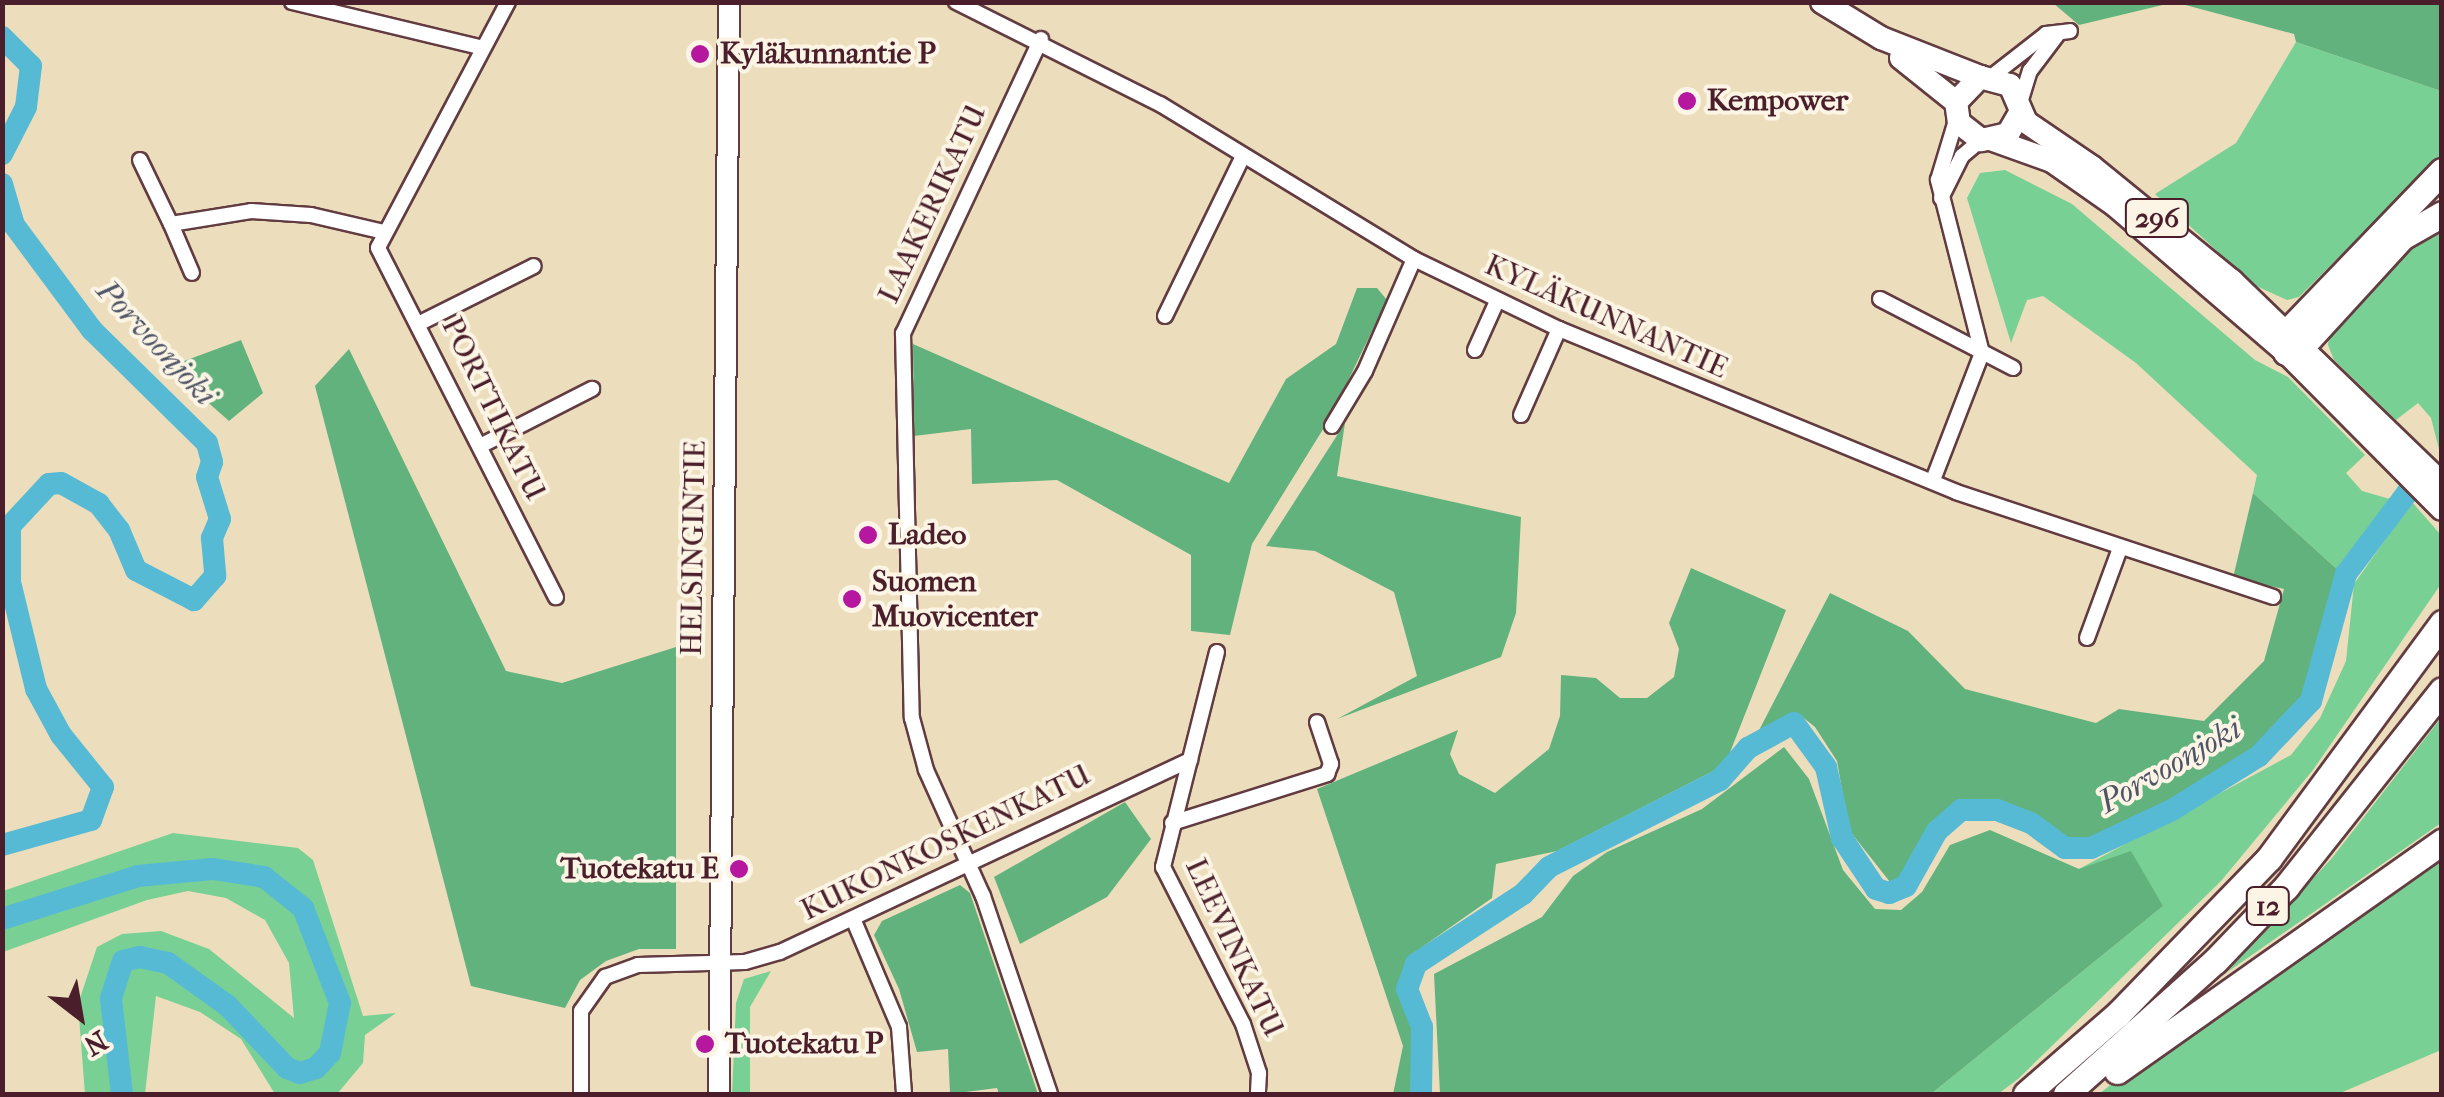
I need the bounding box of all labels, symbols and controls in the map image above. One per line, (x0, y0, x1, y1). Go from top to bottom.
place label: Kyläkunnantie P (720, 36, 936, 72)
marker: Kyläkunnantie P (689, 43, 711, 65)
place label: Kempower (1707, 83, 1848, 119)
marker: Kempower (1676, 90, 1698, 112)
street label: LAAKERIKATU (871, 99, 995, 309)
road number: 296 (2124, 195, 2190, 241)
street label: KYLÄKUNNANTIE (1479, 247, 1733, 387)
water label: Porvoonjoki (88, 272, 224, 414)
street label: PORTTIKATU (433, 312, 553, 506)
street label: HELSINGINTIE (674, 440, 714, 656)
place label: Ladeo (888, 517, 966, 553)
marker: Ladeo (857, 524, 879, 546)
place label: Suomen Muovicenter (872, 564, 1038, 634)
marker: Suomen Muovicenter (841, 588, 863, 610)
water label: Porvoonjoki (2092, 710, 2248, 822)
street label: KUKONKOSKENKATU (795, 757, 1097, 929)
place label: Tuotekatu E (560, 851, 719, 887)
street label: LEEVINKATU (1177, 853, 1291, 1043)
marker: Tuotekatu E (728, 858, 750, 880)
road number: 12 (2246, 883, 2290, 929)
north arrow (30, 967, 130, 1067)
text: N (78, 1024, 113, 1063)
place label: Tuotekatu P (725, 1026, 883, 1062)
marker: Tuotekatu P (694, 1033, 716, 1055)

